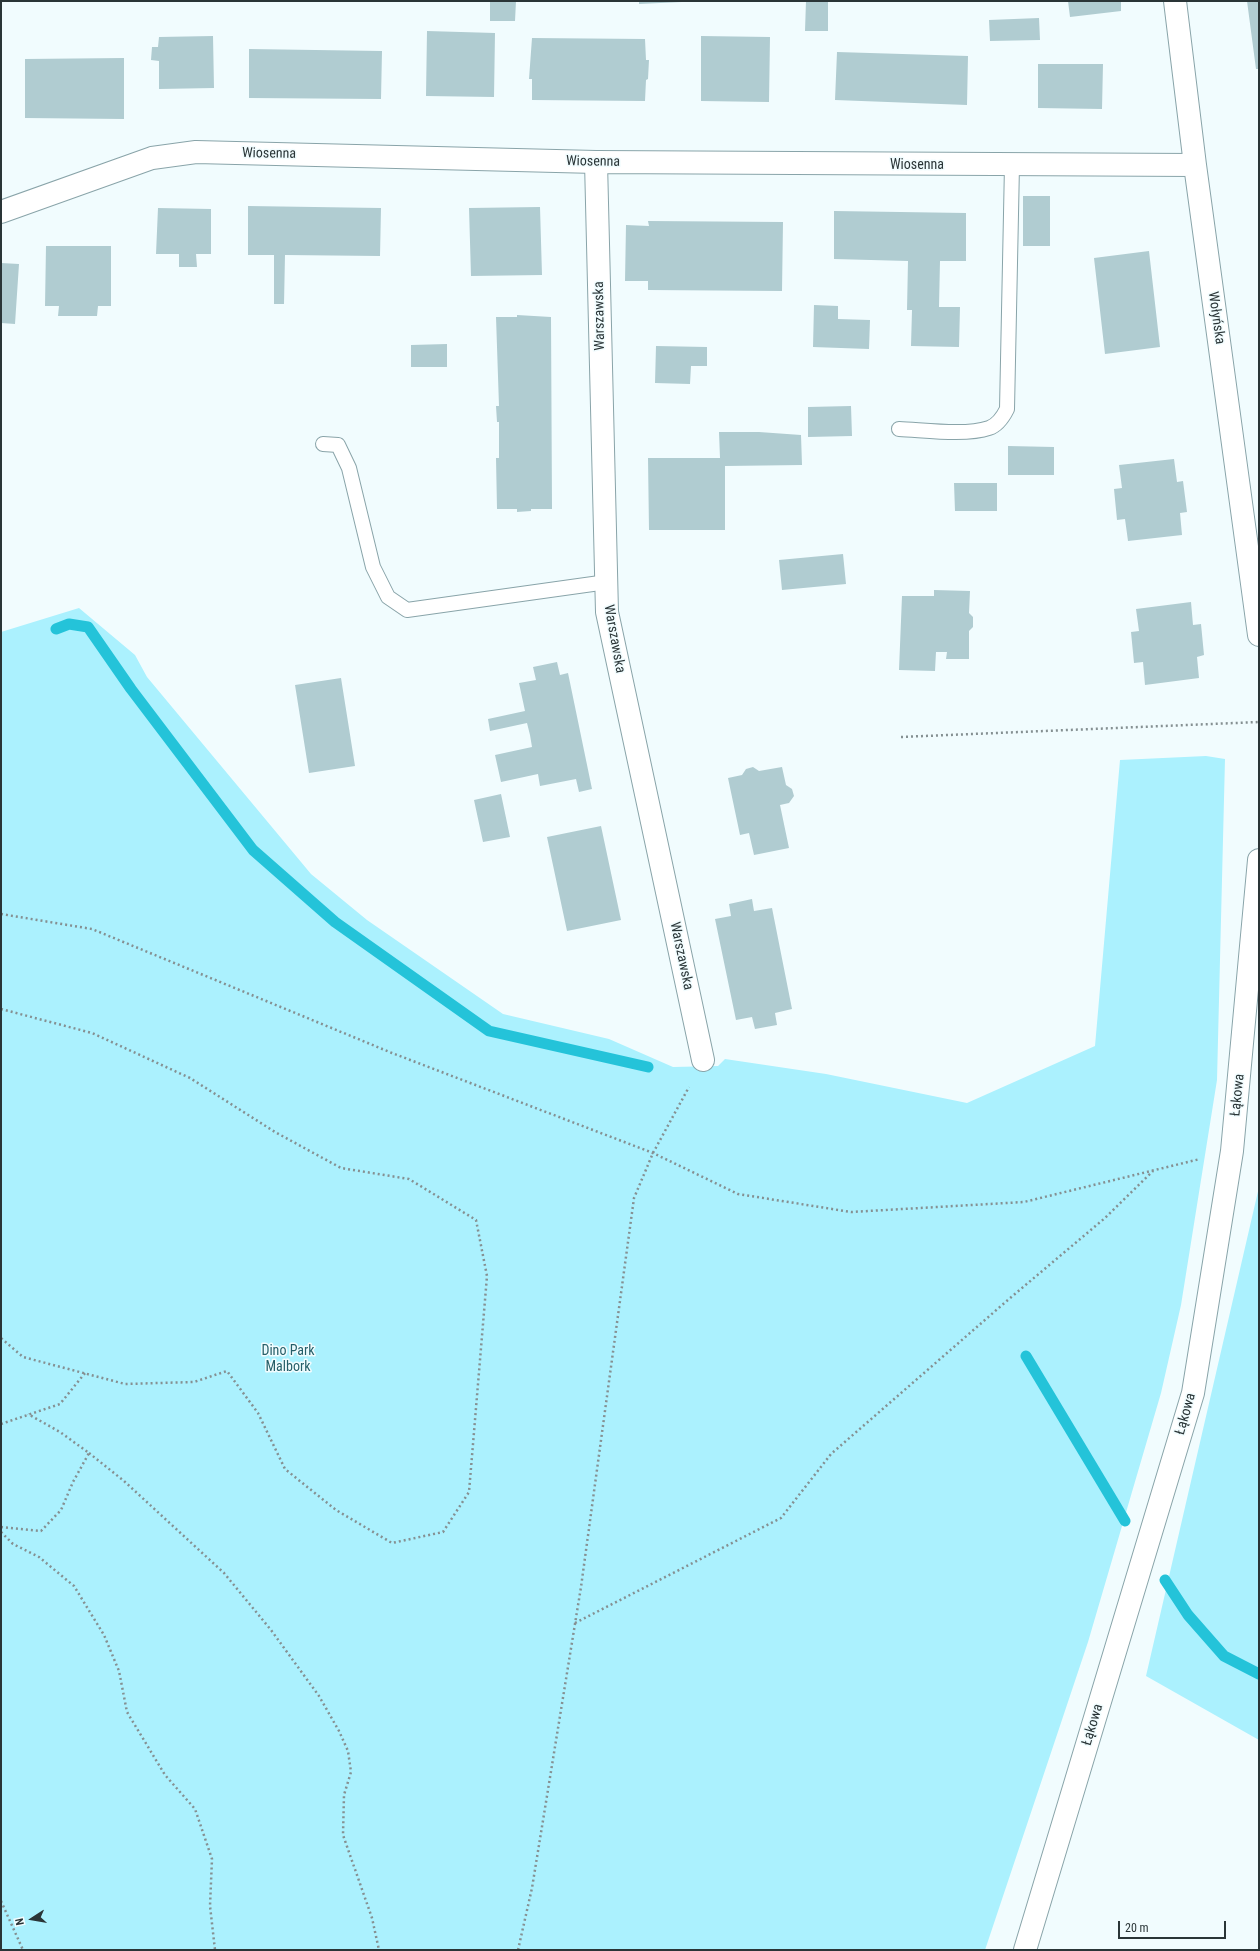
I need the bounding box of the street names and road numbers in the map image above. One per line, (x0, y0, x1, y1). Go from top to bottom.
street label: Wiosenna (242, 145, 296, 163)
street label: Wiosenna (566, 153, 620, 171)
street label: Wiosenna (890, 157, 944, 173)
street label: Warszawska (591, 281, 609, 351)
street label: Wołyńska (1204, 291, 1228, 345)
street label: Warszawska (600, 603, 628, 675)
street label: Warszawska (666, 920, 696, 992)
street label: Łąkowa (1227, 1073, 1249, 1117)
street label: Łąkowa (1172, 1391, 1200, 1437)
street label: Łąkowa (1079, 1702, 1107, 1748)

